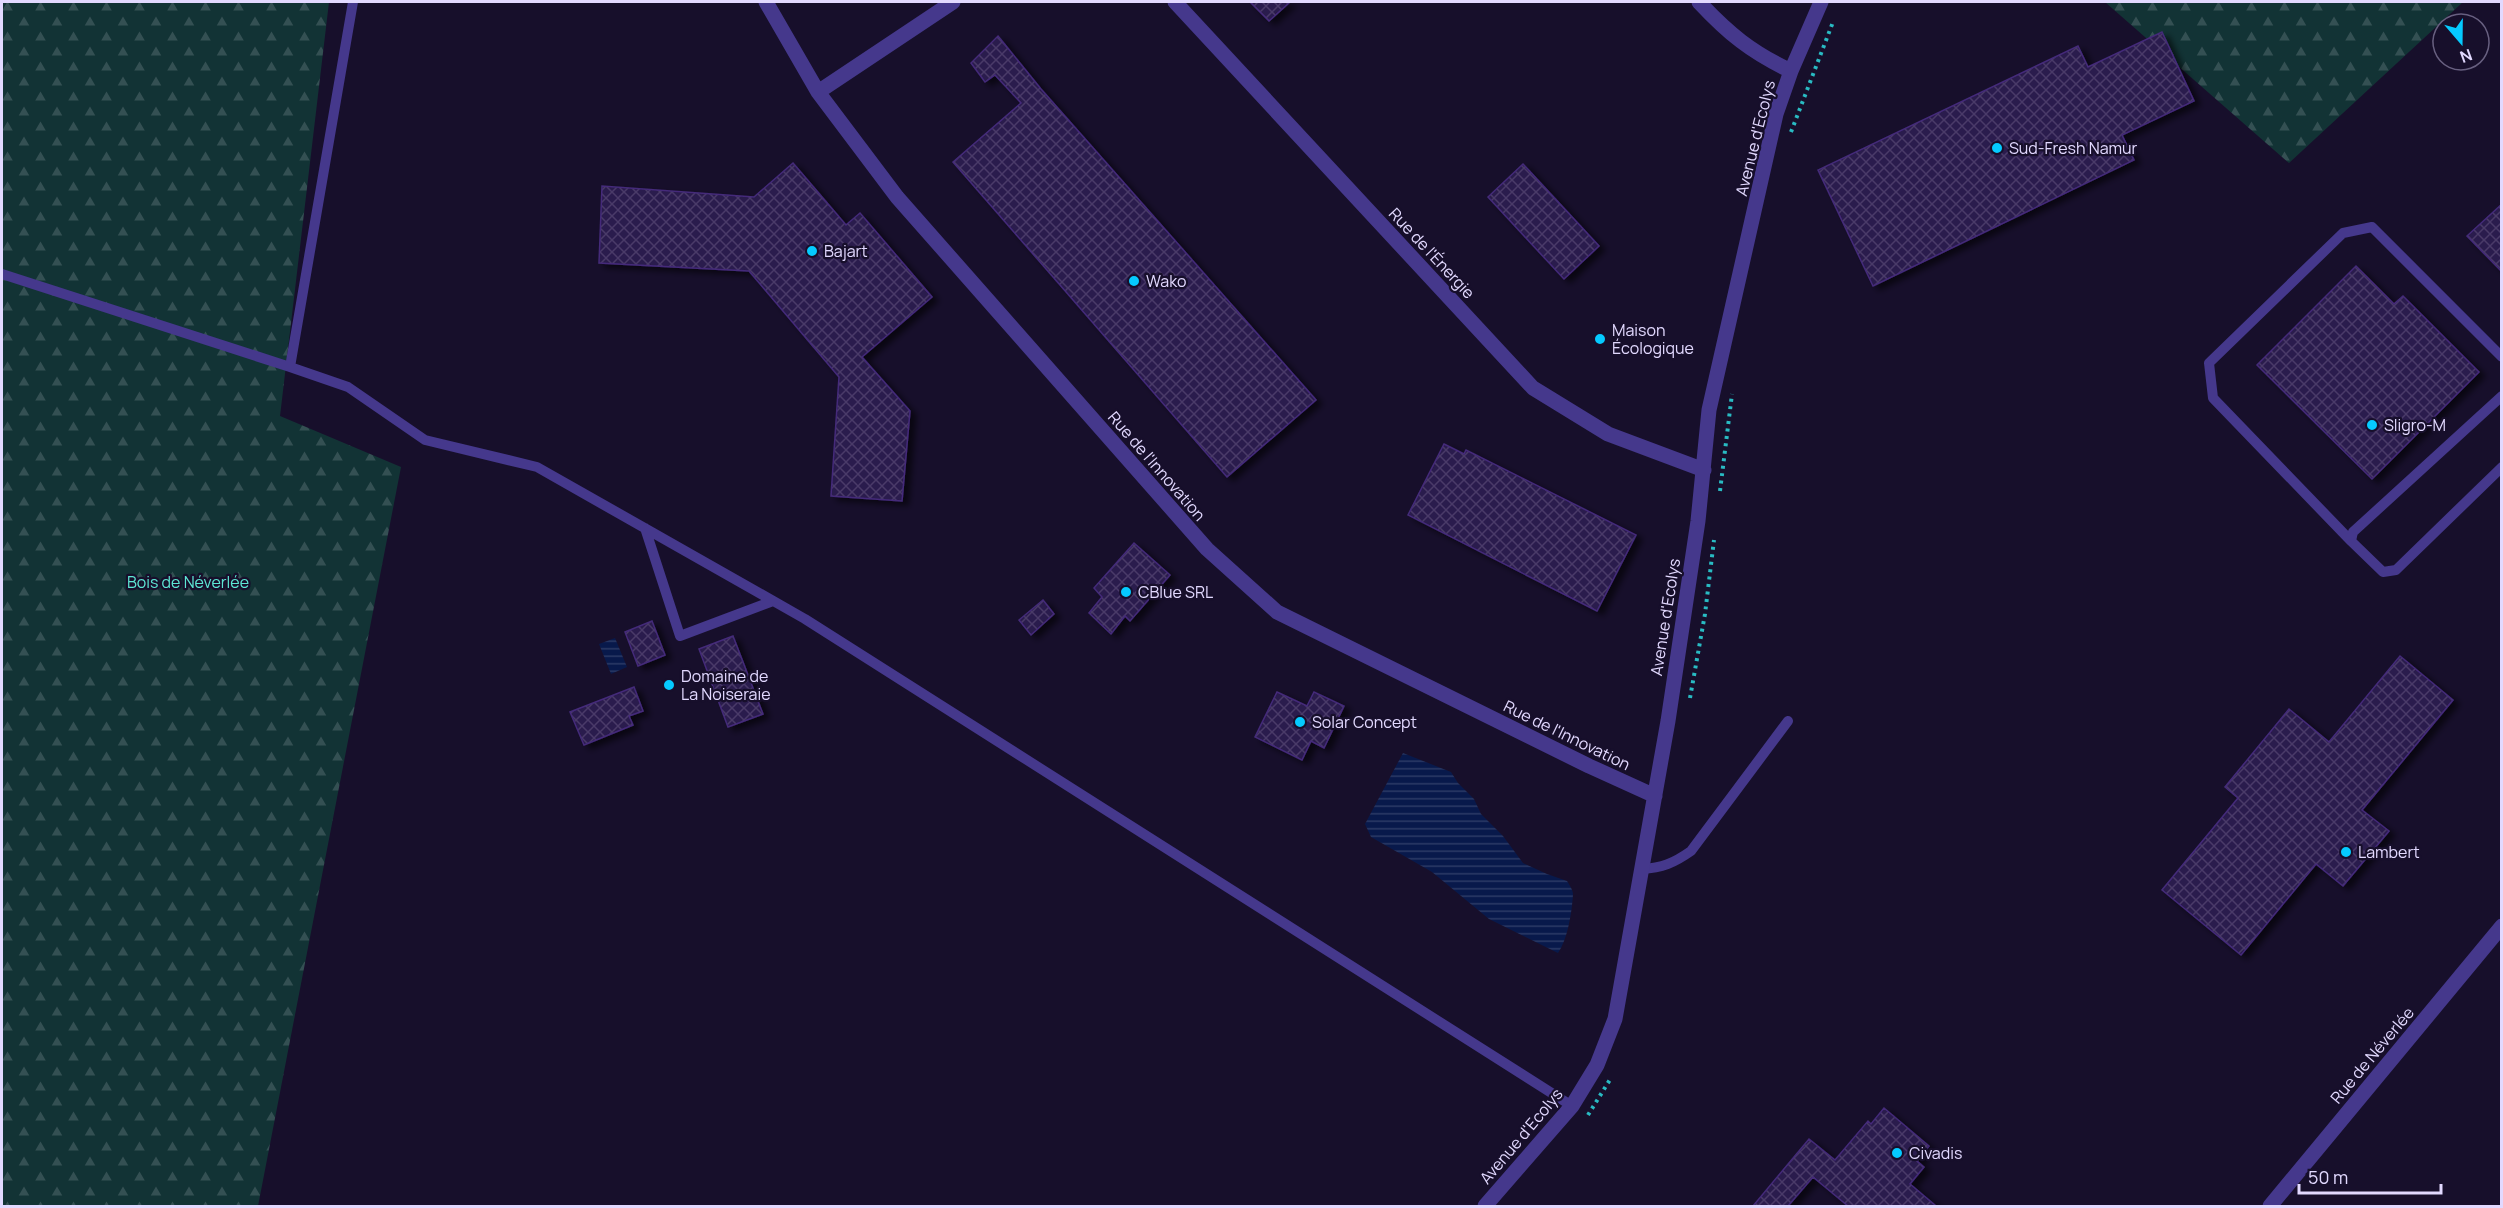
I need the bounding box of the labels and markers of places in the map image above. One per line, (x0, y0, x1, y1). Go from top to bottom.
place label: Sud-Fresh Namur (2009, 137, 2138, 159)
marker: Sud-Fresh Namur (1990, 141, 2004, 155)
place label: Bajart (824, 240, 868, 262)
marker: Bajart (805, 244, 819, 258)
place label: Wako (1146, 270, 1186, 292)
marker: Wako (1127, 274, 1141, 288)
place label: Maison Écologique (1612, 319, 1694, 359)
marker: Maison Écologique (1593, 332, 1607, 346)
place label: Sligro-M (2384, 414, 2446, 436)
marker: Sligro-M (2365, 418, 2379, 432)
place label: CBlue SRL (1138, 581, 1213, 603)
marker: CBlue SRL (1119, 585, 1133, 599)
place label: Domaine de La Noiseraie (681, 665, 771, 705)
marker: Domaine de La Noiseraie (662, 678, 676, 692)
place label: Solar Concept (1312, 711, 1417, 733)
marker: Solar Concept (1293, 715, 1307, 729)
place label: Lambert (2358, 841, 2420, 863)
marker: Lambert (2339, 845, 2353, 859)
place label: Civadis (1909, 1142, 1962, 1164)
marker: Civadis (1890, 1146, 1904, 1160)

